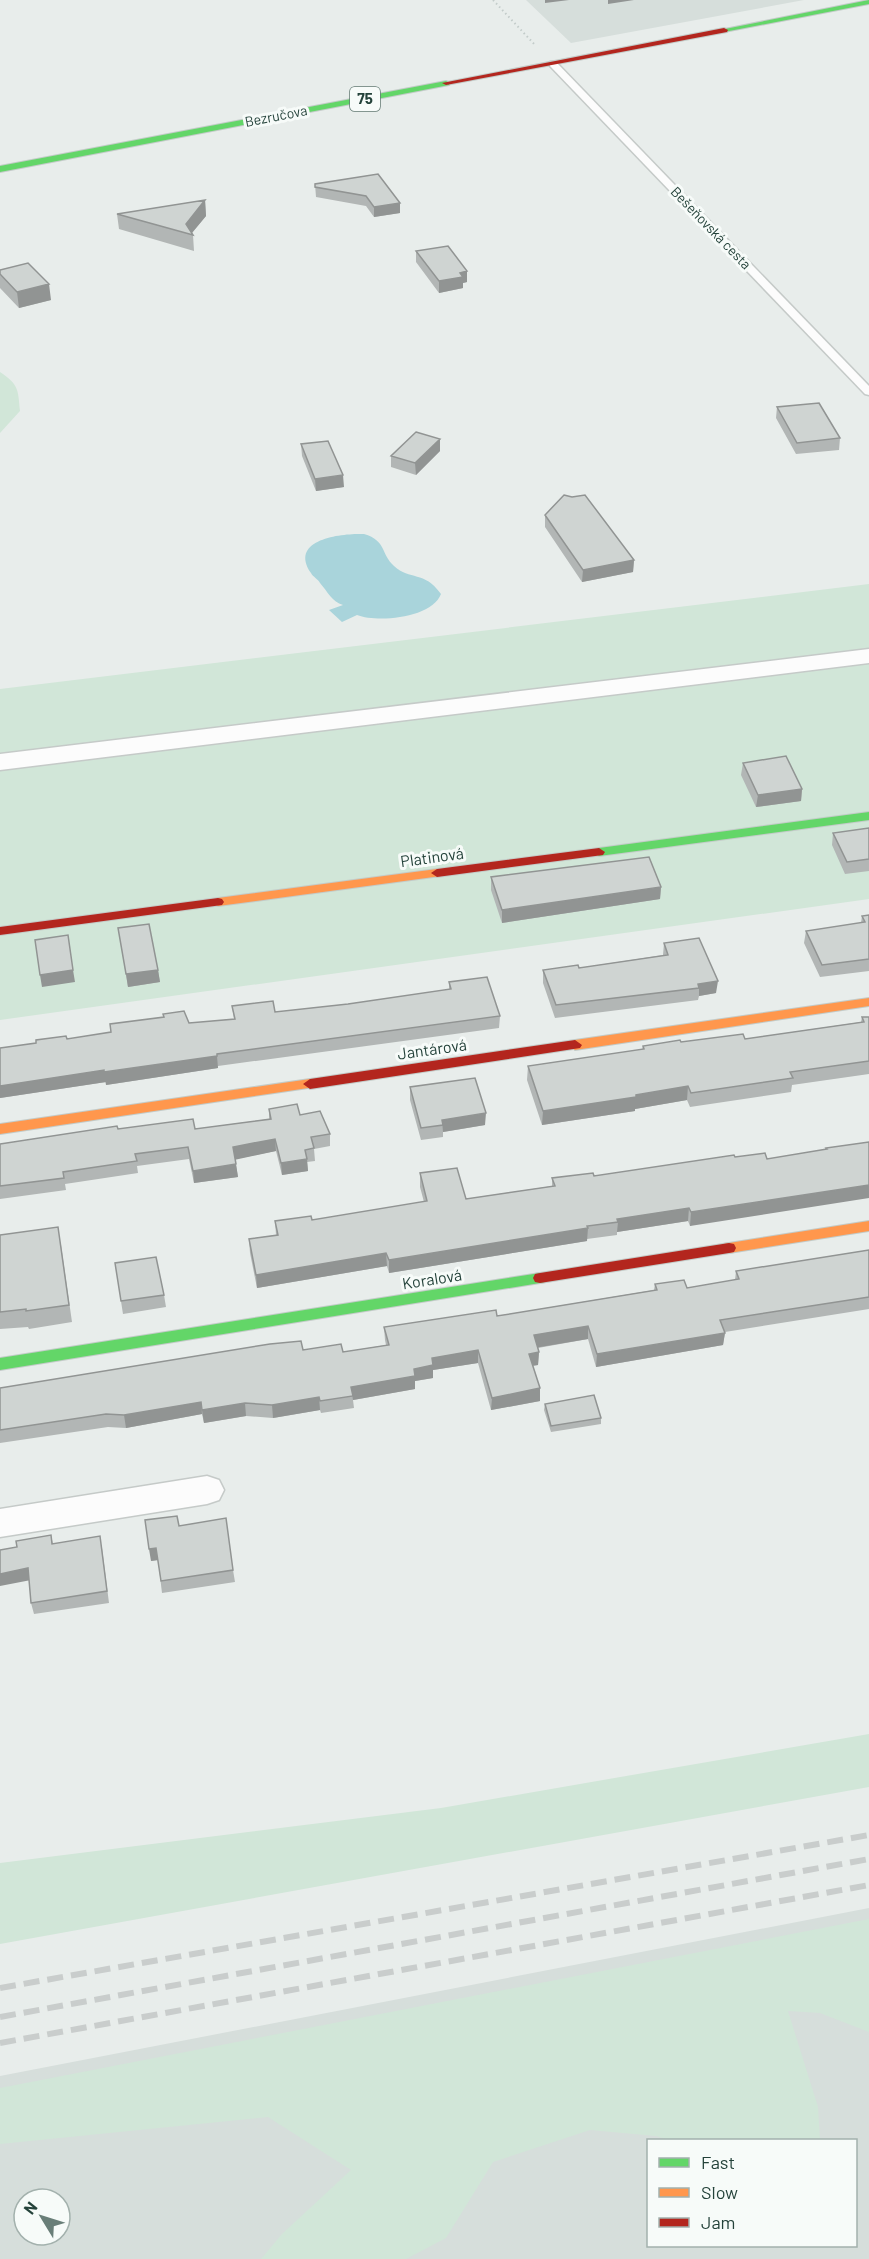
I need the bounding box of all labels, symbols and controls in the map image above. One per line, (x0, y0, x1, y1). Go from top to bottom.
road number: 75 (350, 87, 380, 111)
street label: Bezručova (243, 101, 309, 130)
street label: Bešeňovská cesta (668, 183, 755, 273)
street label: Platinová (399, 843, 465, 870)
street label: Jantárová (396, 1034, 468, 1063)
street label: Koralová (401, 1264, 463, 1293)
legend (647, 2139, 857, 2247)
text: Fast (701, 2151, 735, 2173)
text: Slow (701, 2181, 738, 2203)
north arrow (12, 2187, 72, 2247)
text: N (19, 2197, 41, 2217)
text: Jam (701, 2211, 735, 2233)

